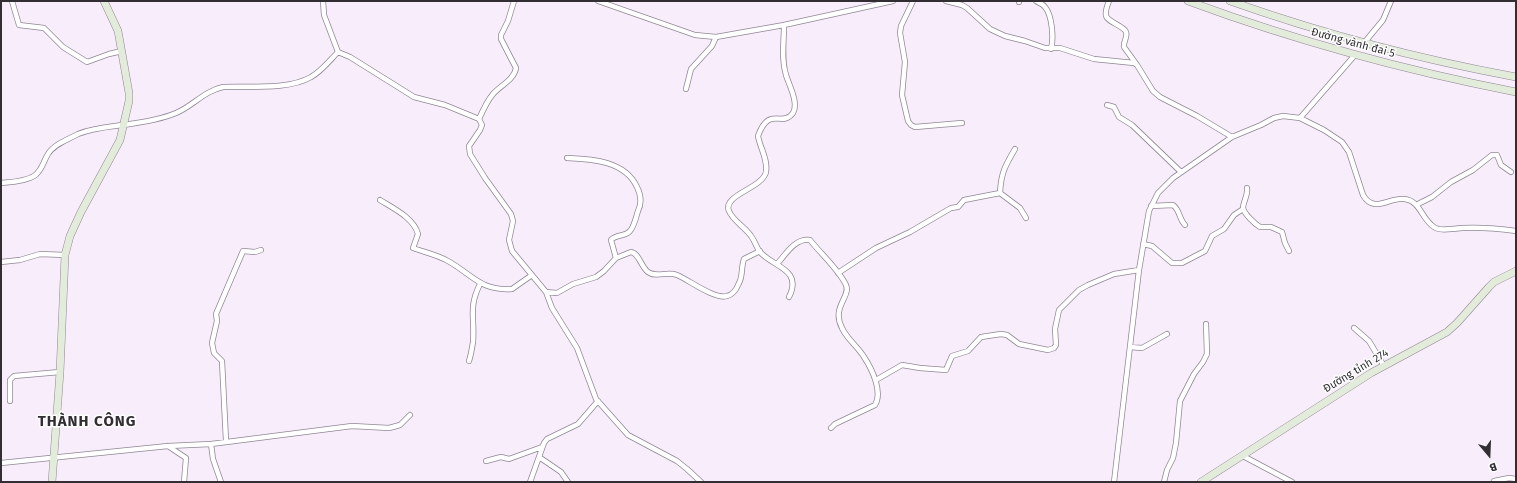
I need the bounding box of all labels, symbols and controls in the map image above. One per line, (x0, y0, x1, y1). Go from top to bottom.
street label: Đường vành đai 5 (1310, 25, 1396, 61)
street label: Đường tỉnh 274 (1321, 346, 1391, 396)
district label: THÀNH CÔNG (38, 413, 136, 431)
north arrow (1469, 435, 1509, 475)
text: B (1488, 460, 1498, 474)

